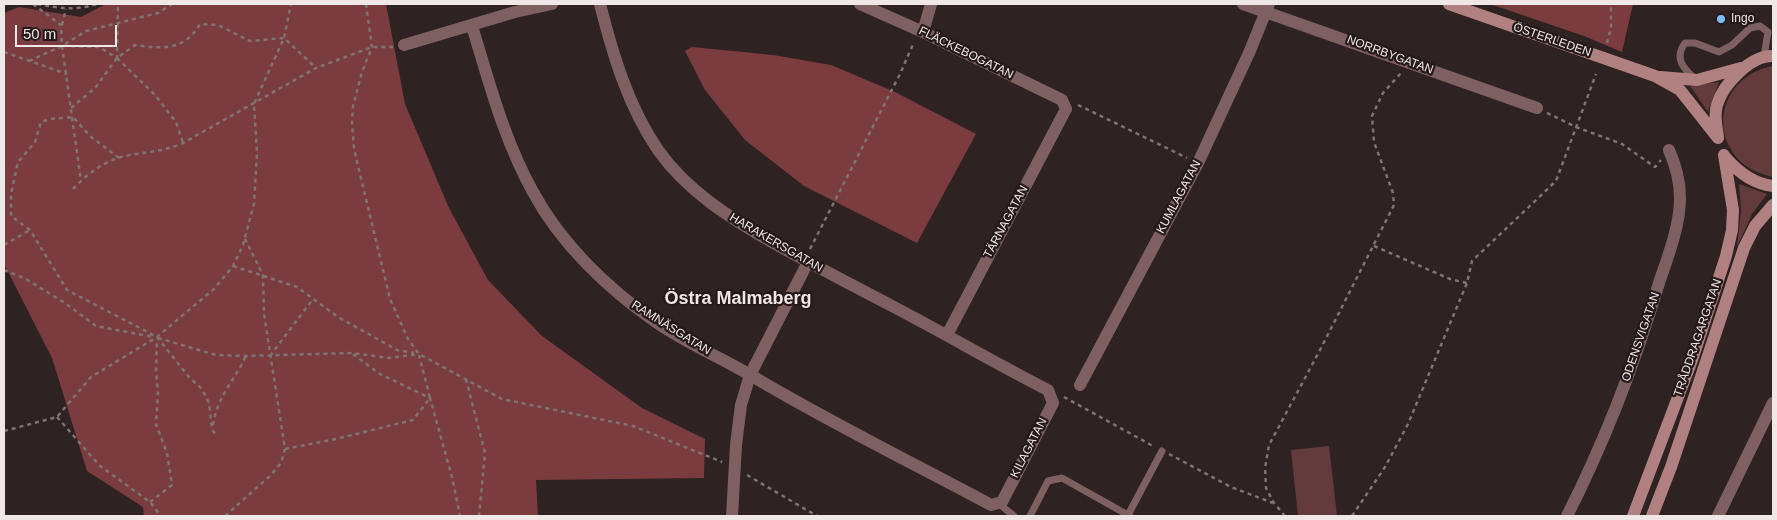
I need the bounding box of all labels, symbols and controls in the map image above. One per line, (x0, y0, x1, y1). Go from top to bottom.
place label: Ingo (1731, 12, 1754, 26)
marker: Ingo (1715, 13, 1727, 25)
scale bar (18, 15, 120, 47)
street label: ÖSTERLEDEN (1511, 20, 1593, 60)
street label: FLÄCKEBOGATAN (916, 24, 1016, 82)
text: 50 m (23, 25, 56, 42)
street label: NORRBYGATAN (1345, 33, 1435, 77)
street label: KUMLAGATAN (1154, 158, 1204, 236)
street label: TÄRNAGATAN (981, 183, 1031, 261)
street label: HARAKERSGATAN (727, 210, 825, 276)
street label: TRÅDDRAGARGATAN (1671, 277, 1725, 399)
district label: Östra Malmaberg (664, 288, 812, 310)
street label: ODENSVIGATAN (1619, 290, 1663, 384)
street label: RAMNÄSGATAN (629, 298, 713, 358)
street label: KILAGATAN (1008, 416, 1050, 480)

